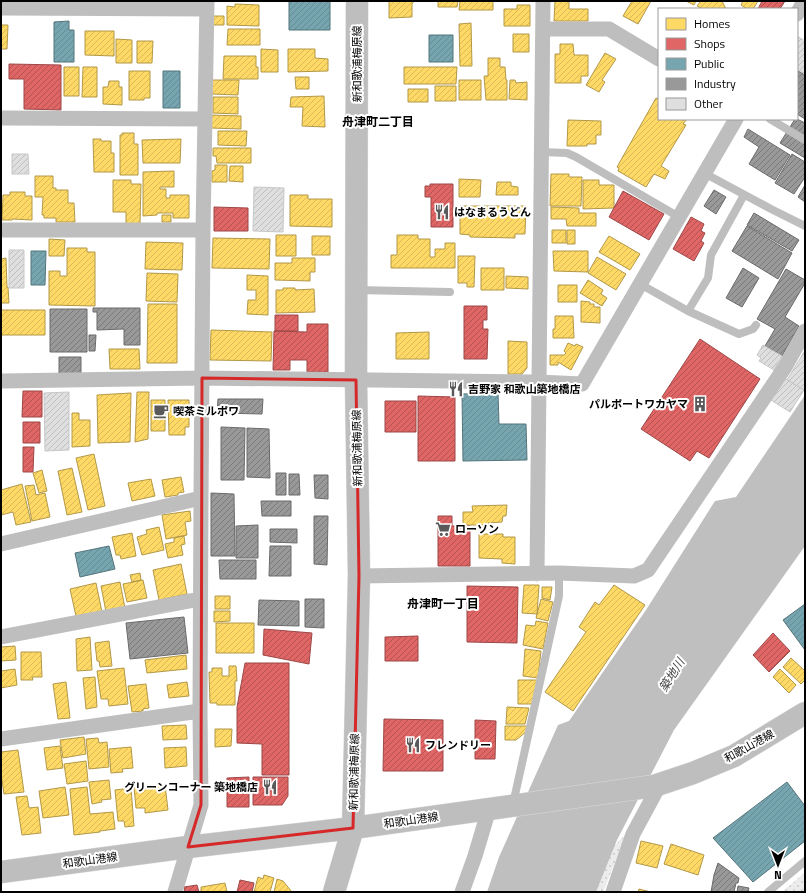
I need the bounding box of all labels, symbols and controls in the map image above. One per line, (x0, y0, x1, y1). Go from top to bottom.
legend (658, 8, 798, 120)
text: Homes (694, 14, 730, 33)
street label: 新和歌浦梅原線 (349, 26, 365, 103)
text: Shops (694, 34, 726, 53)
text: Public (694, 54, 724, 73)
text: Industry (694, 74, 736, 93)
text: Other (694, 94, 723, 113)
district label: 舟津町二丁目 (342, 112, 414, 131)
restaurant icon: はなまるうどん (433, 203, 451, 221)
place label: はなまるうどん (454, 204, 531, 220)
restaurant icon: 吉野家 和歌山築地橋店 (447, 380, 465, 398)
place label: 吉野家 和歌山築地橋店 (468, 381, 580, 397)
building icon: パルポートワカヤマ (691, 395, 709, 413)
place label: パルポートワカヤマ (589, 396, 688, 412)
cafe icon: 喫茶ミルポワ (152, 402, 170, 420)
place label: 喫茶ミルポワ (173, 403, 239, 419)
street label: 新和歌浦梅原線 (348, 409, 366, 487)
supermarket icon: ローソン (434, 520, 452, 538)
place label: ローソン (455, 521, 499, 537)
district label: 舟津町一丁目 (407, 594, 479, 613)
water label: 築地川 (654, 653, 690, 695)
street label: 和歌山港線 (721, 726, 777, 766)
street label: 新和歌浦梅原線 (345, 733, 363, 811)
restaurant icon: フレンドリー (404, 736, 422, 754)
place label: フレンドリー (425, 737, 491, 753)
restaurant icon: グリーンコーナー 築地橋店 (261, 778, 279, 796)
place label: グリーンコーナー 築地橋店 (124, 779, 258, 795)
street label: 和歌山港線 (383, 808, 439, 832)
north arrow (758, 845, 798, 885)
street label: 和歌山港線 (62, 848, 118, 872)
text: N (774, 867, 782, 883)

